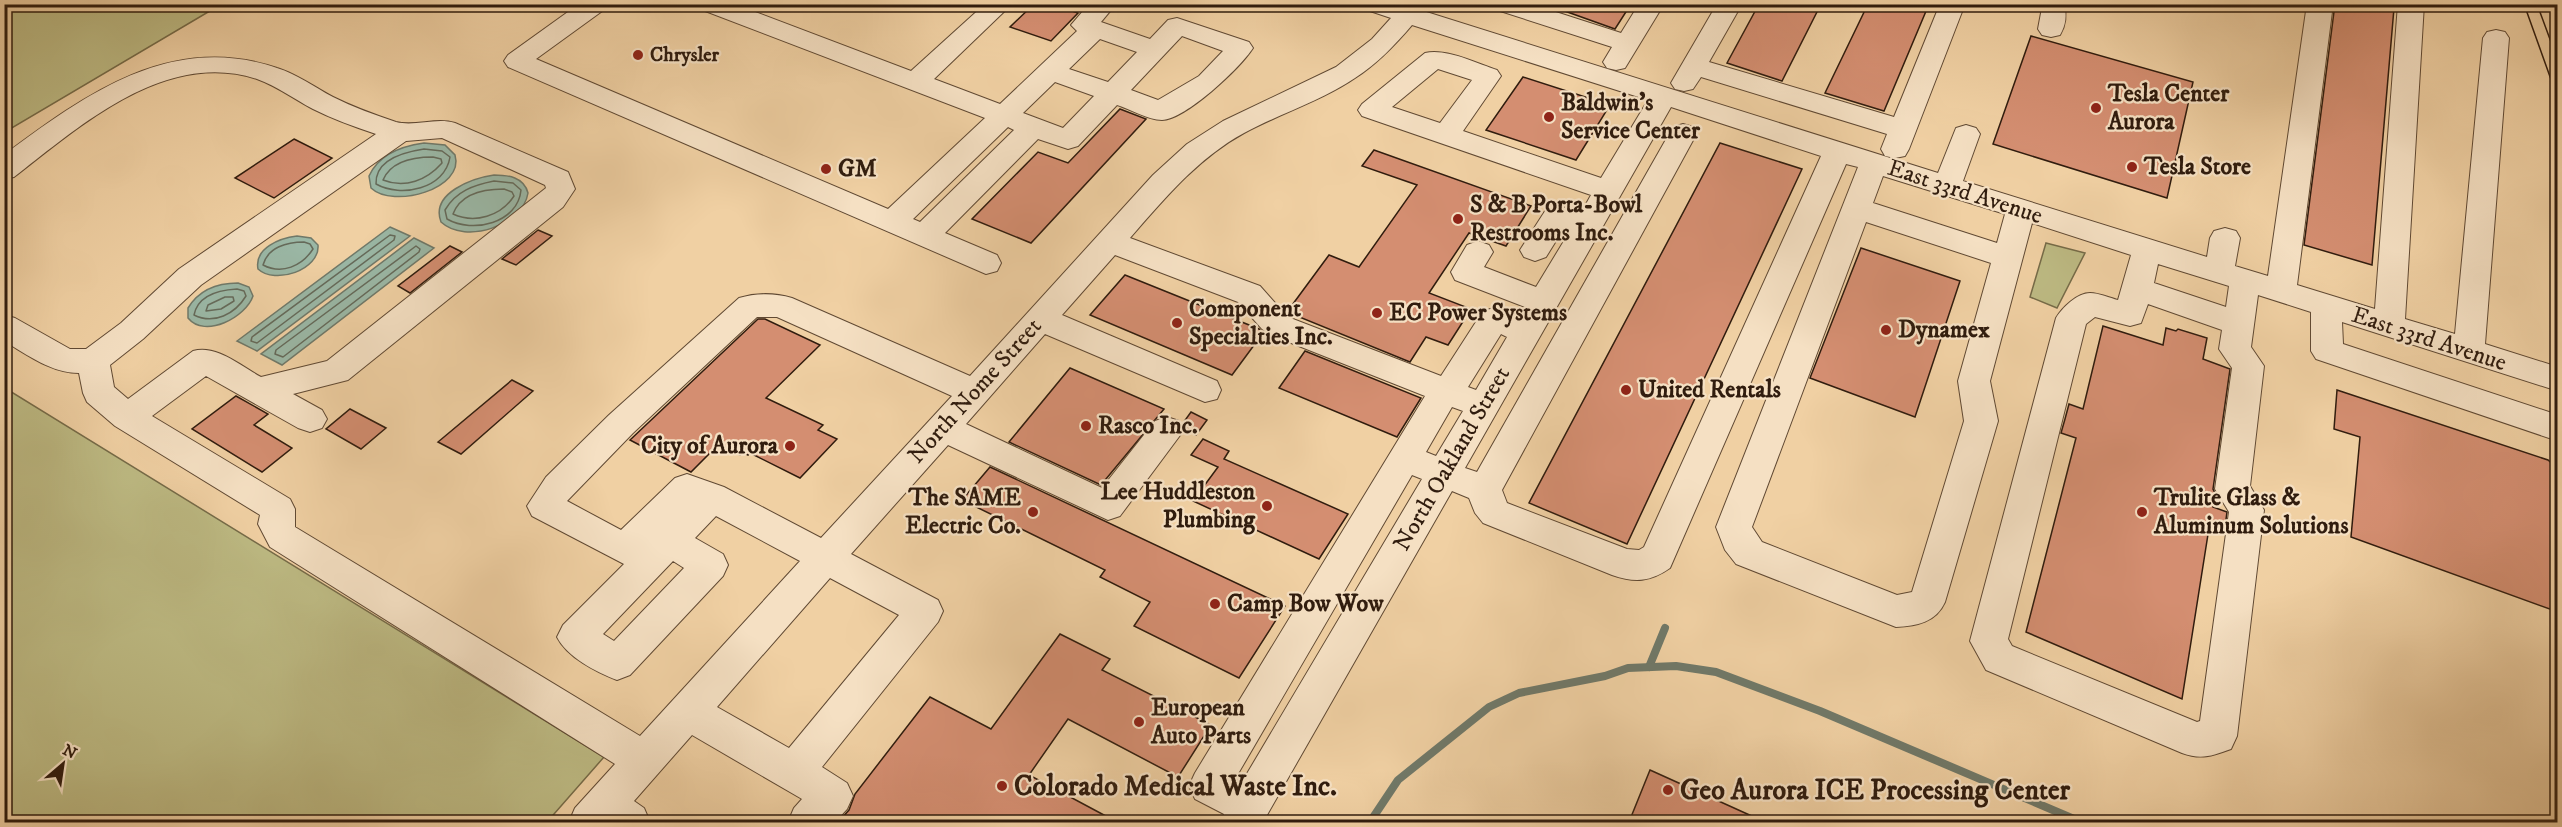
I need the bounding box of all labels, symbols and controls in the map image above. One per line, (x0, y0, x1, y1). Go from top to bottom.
place label: Chrysler (650, 43, 720, 68)
marker: Chrysler (631, 48, 645, 62)
place label: Tesla Center Aurora (2107, 79, 2230, 137)
place label: Baldwin's Service Center (1561, 88, 1701, 146)
marker: Tesla Center Aurora (2089, 101, 2103, 115)
marker: Baldwin's Service Center (1542, 110, 1556, 124)
place label: Tesla Store (2143, 152, 2251, 182)
street label: East 33rd Avenue (1884, 153, 2046, 231)
place label: GM (838, 154, 877, 184)
marker: Tesla Store (2125, 160, 2139, 174)
marker: GM (819, 162, 833, 176)
place label: S & B Porta-Bowl Restrooms Inc. (1470, 190, 1643, 248)
marker: S & B Porta-Bowl Restrooms Inc. (1451, 212, 1465, 226)
place label: Component Specialties Inc. (1189, 294, 1333, 352)
place label: EC Power Systems (1389, 298, 1567, 328)
street label: East 33rd Avenue (2348, 300, 2510, 378)
marker: EC Power Systems (1370, 306, 1384, 320)
street label: North Nome Street (902, 312, 1049, 470)
place label: Dynamex (1898, 315, 1990, 345)
marker: Component Specialties Inc. (1170, 316, 1184, 330)
marker: Dynamex (1879, 323, 1893, 337)
street label: North Oakland Street (1387, 361, 1517, 557)
place label: United Rentals (1638, 375, 1781, 405)
marker: United Rentals (1619, 383, 1633, 397)
place label: Rasco Inc. (1098, 411, 1198, 441)
marker: Rasco Inc. (1079, 419, 1093, 433)
place label: City of Aurora (641, 431, 779, 461)
marker: City of Aurora (783, 439, 797, 453)
place label: Lee Huddleston Plumbing (1100, 477, 1256, 535)
place label: The SAME Electric Co. (905, 483, 1021, 541)
place label: Trulite Glass & Aluminum Solutions (2153, 483, 2348, 541)
marker: Lee Huddleston Plumbing (1260, 499, 1274, 513)
marker: The SAME Electric Co. (1026, 505, 1040, 519)
marker: Trulite Glass & Aluminum Solutions (2135, 505, 2149, 519)
place label: Camp Bow Wow (1227, 589, 1384, 619)
marker: Camp Bow Wow (1208, 597, 1222, 611)
place label: European Auto Parts (1150, 693, 1251, 751)
marker: European Auto Parts (1132, 715, 1146, 729)
north arrow (33, 734, 93, 794)
text: N (59, 740, 80, 764)
place label: Colorado Medical Waste Inc. (1014, 769, 1337, 804)
place label: Geo Aurora ICE Processing Center (1680, 773, 2070, 808)
marker: Colorado Medical Waste Inc. (995, 779, 1009, 793)
marker: Geo Aurora ICE Processing Center (1661, 783, 1675, 797)

